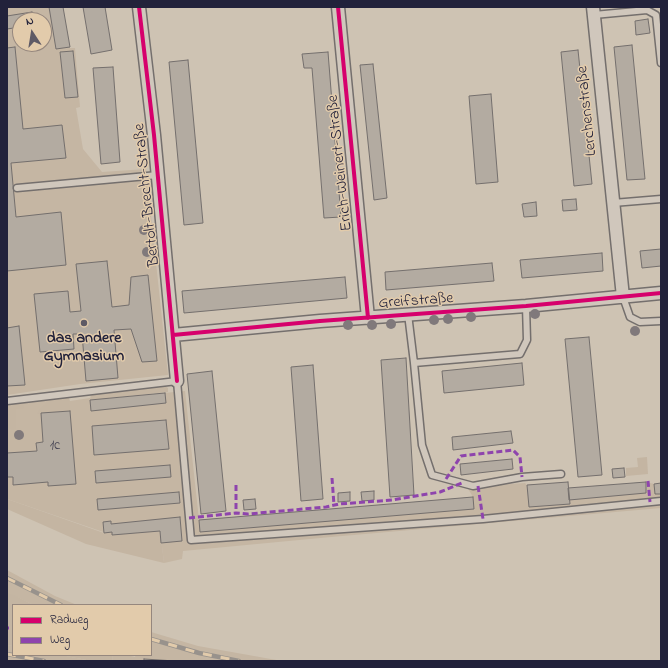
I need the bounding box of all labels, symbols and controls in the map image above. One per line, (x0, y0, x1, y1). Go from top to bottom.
north arrow (12, 12, 52, 52)
text: N (24, 13, 35, 30)
street label: Lerchenstraße (574, 65, 602, 157)
street label: Erich-Weinert-Straße (324, 94, 358, 232)
street label: Bertolt-Brecht-Straße (131, 122, 165, 268)
street label: Greifstraße (378, 290, 454, 314)
marker: das andere Gymnasium (79, 318, 89, 328)
place label: das andere Gymnasium (44, 329, 124, 367)
house number: 1c (50, 439, 60, 455)
legend (12, 604, 152, 656)
text: Radweg (50, 611, 89, 629)
text: Weg (50, 631, 70, 649)

